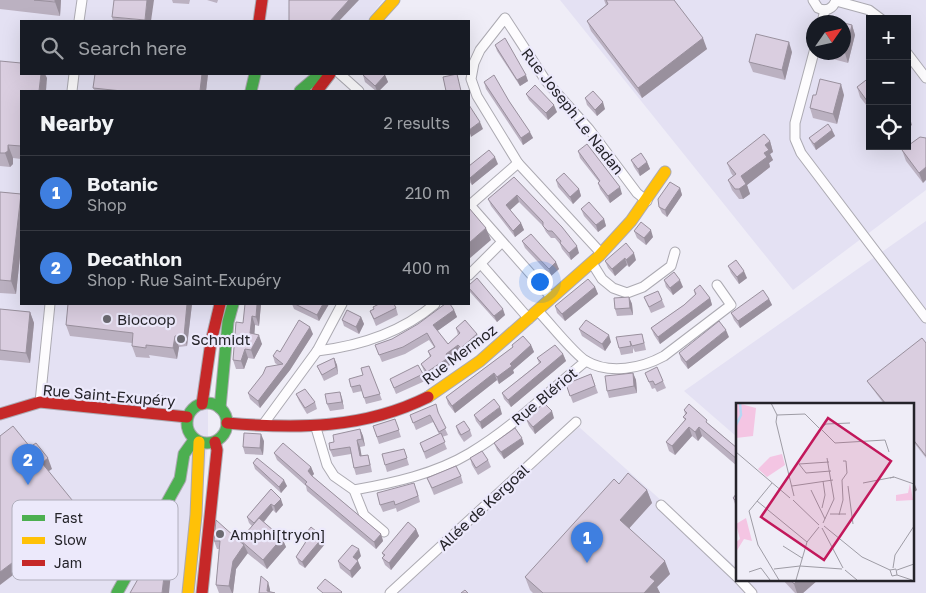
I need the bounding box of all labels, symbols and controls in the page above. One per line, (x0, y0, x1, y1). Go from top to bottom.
north arrow (806, 15, 851, 60)
map controls (866, 15, 911, 150)
button: + (866, 15, 911, 60)
search box (20, 20, 470, 75)
icon: search (38, 34, 66, 62)
text: Search here (78, 36, 187, 59)
street label: Rue Joseph Le Nadan (518, 44, 628, 178)
button: − (866, 60, 911, 105)
button: locate (866, 105, 911, 150)
text: Nearby (40, 110, 114, 136)
text: 2 results (384, 113, 450, 133)
text: Botanic (87, 172, 158, 195)
text: 1 (52, 183, 60, 203)
text: 210 m (405, 183, 450, 203)
text: Shop (87, 195, 127, 215)
text: Decathlon (87, 247, 182, 270)
text: 2 (51, 258, 61, 278)
text: 400 m (402, 258, 450, 278)
your location (527, 269, 553, 295)
text: Shop · Rue Saint-Exupéry (87, 270, 281, 290)
place label: Biocoop (117, 310, 175, 328)
marker: Biocoop (101, 313, 113, 325)
street label: Rue Mermoz (418, 320, 500, 388)
place label: Schmidt (191, 330, 251, 348)
marker: Schmidt (175, 333, 187, 345)
street label: Rue Blériot (508, 363, 580, 429)
street label: Rue Saint-Exupéry (42, 380, 177, 410)
inset map (736, 403, 914, 580)
pin: 2 (12, 444, 44, 485)
street label: Allée de Kergoal (434, 460, 532, 554)
legend (12, 500, 178, 580)
text: Fast (54, 509, 83, 526)
pin: 1 (571, 522, 603, 563)
place label: Amphi[tryon] (230, 525, 326, 543)
marker: Amphi[tryon] (214, 528, 226, 540)
text: Slow (54, 531, 87, 548)
text: Jam (54, 554, 82, 571)

